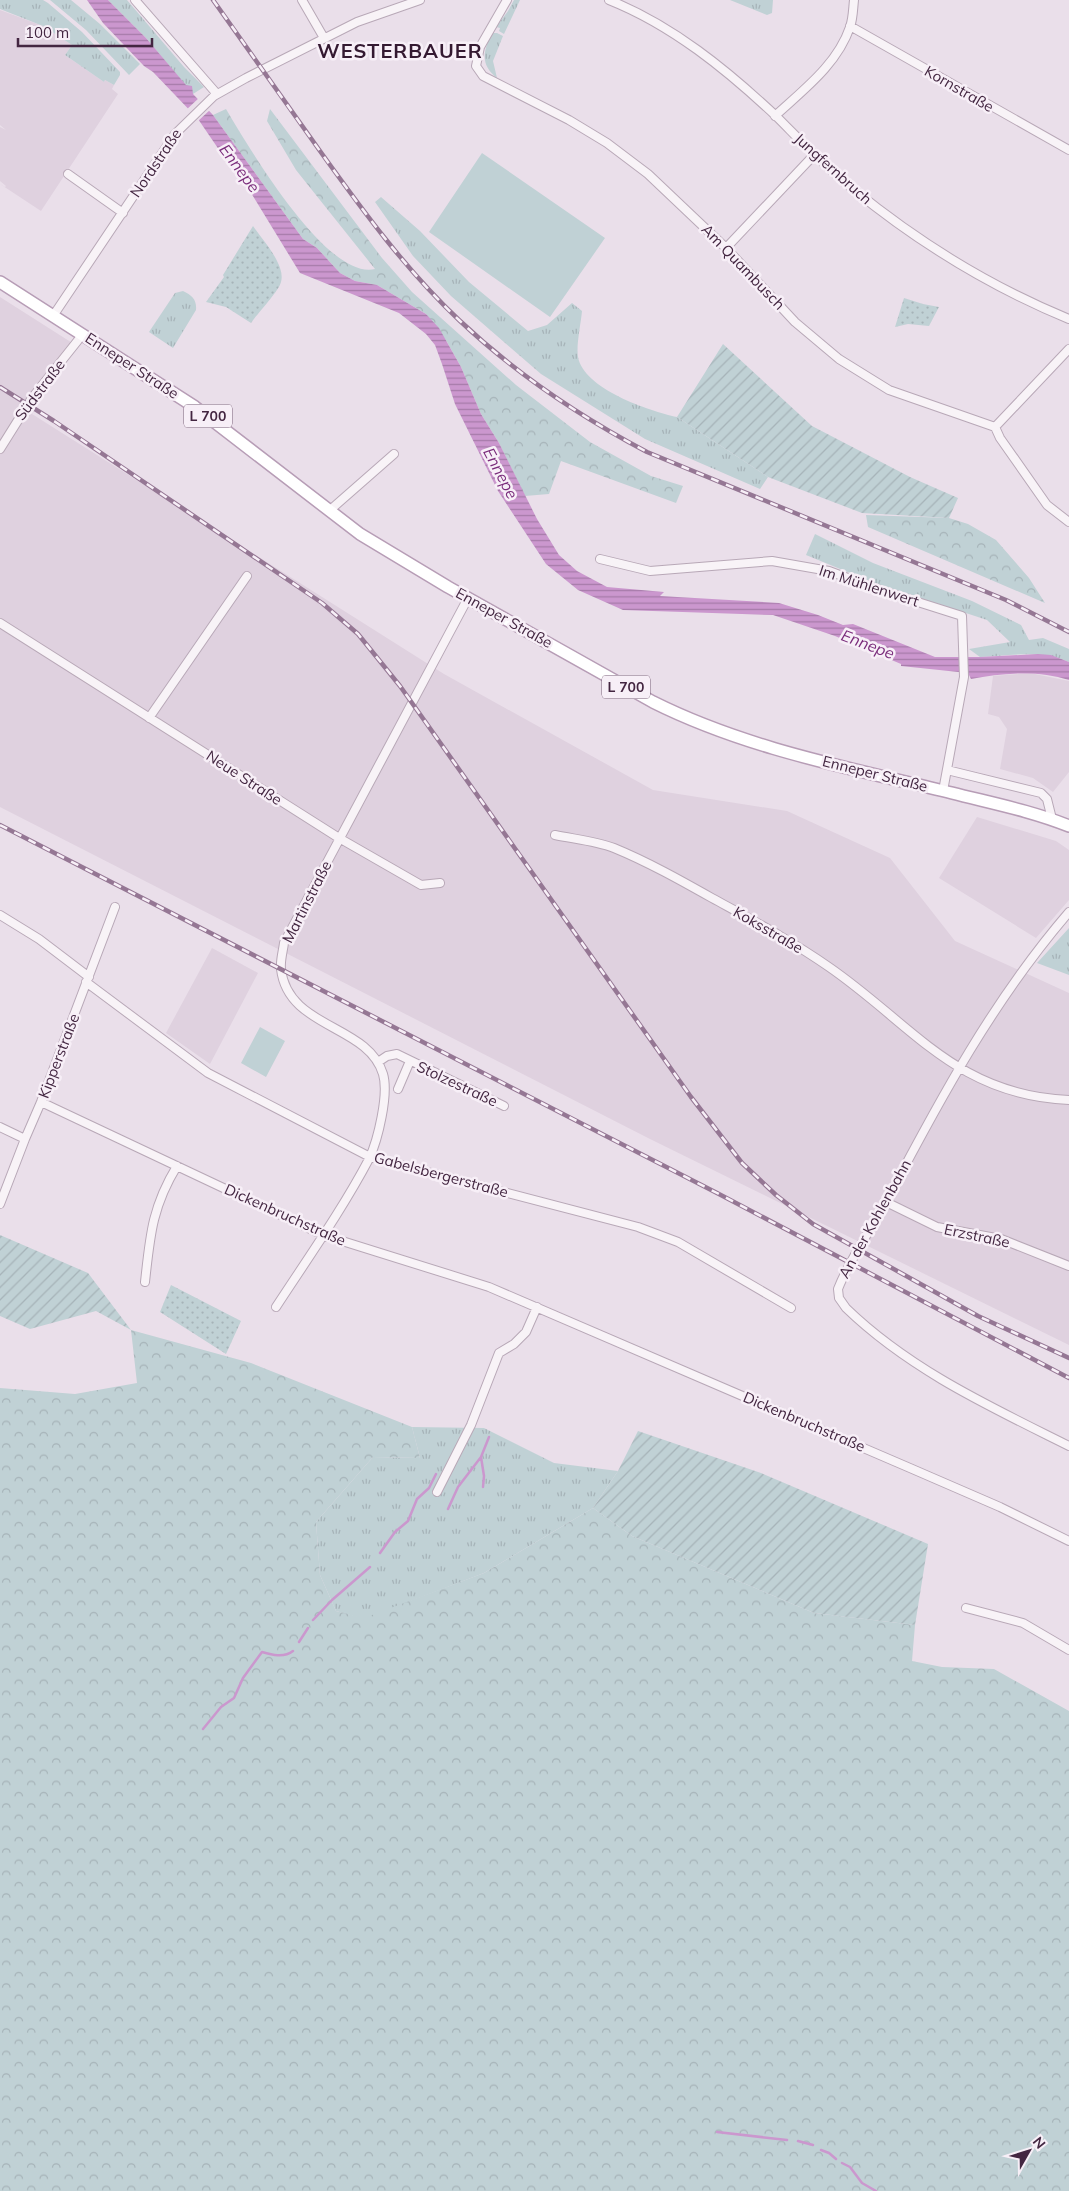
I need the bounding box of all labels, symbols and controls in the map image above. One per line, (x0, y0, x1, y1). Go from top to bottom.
scale bar (18, 15, 151, 47)
text: 100 m (25, 23, 69, 42)
district label: WESTERBAUER (317, 38, 483, 63)
street label: Kornstraße (921, 61, 997, 116)
street label: Nordstraße (126, 125, 185, 201)
street label: Jungfernbruch (791, 129, 876, 208)
water label: Ennepe (215, 140, 265, 196)
street label: Am Quambusch (698, 220, 789, 313)
street label: Enneper Straße (82, 328, 183, 403)
street label: Südstraße (10, 355, 69, 424)
road number: L 700 (184, 404, 232, 428)
water label: Ennepe (479, 444, 523, 502)
street label: Im Mühlenwert (817, 560, 922, 611)
street label: Enneper Straße (453, 583, 556, 652)
water label: Ennepe (839, 625, 898, 663)
road number: L 700 (602, 676, 650, 699)
street label: Neue Straße (203, 746, 286, 809)
street label: Enneper Straße (821, 751, 930, 796)
street label: Martinstraße (278, 857, 335, 946)
street label: Koksstraße (730, 902, 807, 957)
street label: Kipperstraße (34, 1011, 83, 1101)
street label: Stolzestraße (414, 1057, 501, 1111)
street label: Gabelsbergerstraße (372, 1147, 510, 1202)
street label: An der Kohlenbahn (834, 1156, 915, 1282)
street label: Dickenbruchstraße (222, 1179, 349, 1250)
street label: Erzstraße (943, 1219, 1012, 1252)
street label: Dickenbruchstraße (740, 1387, 868, 1456)
north arrow (1004, 2126, 1054, 2176)
text: N (1029, 2133, 1049, 2153)

